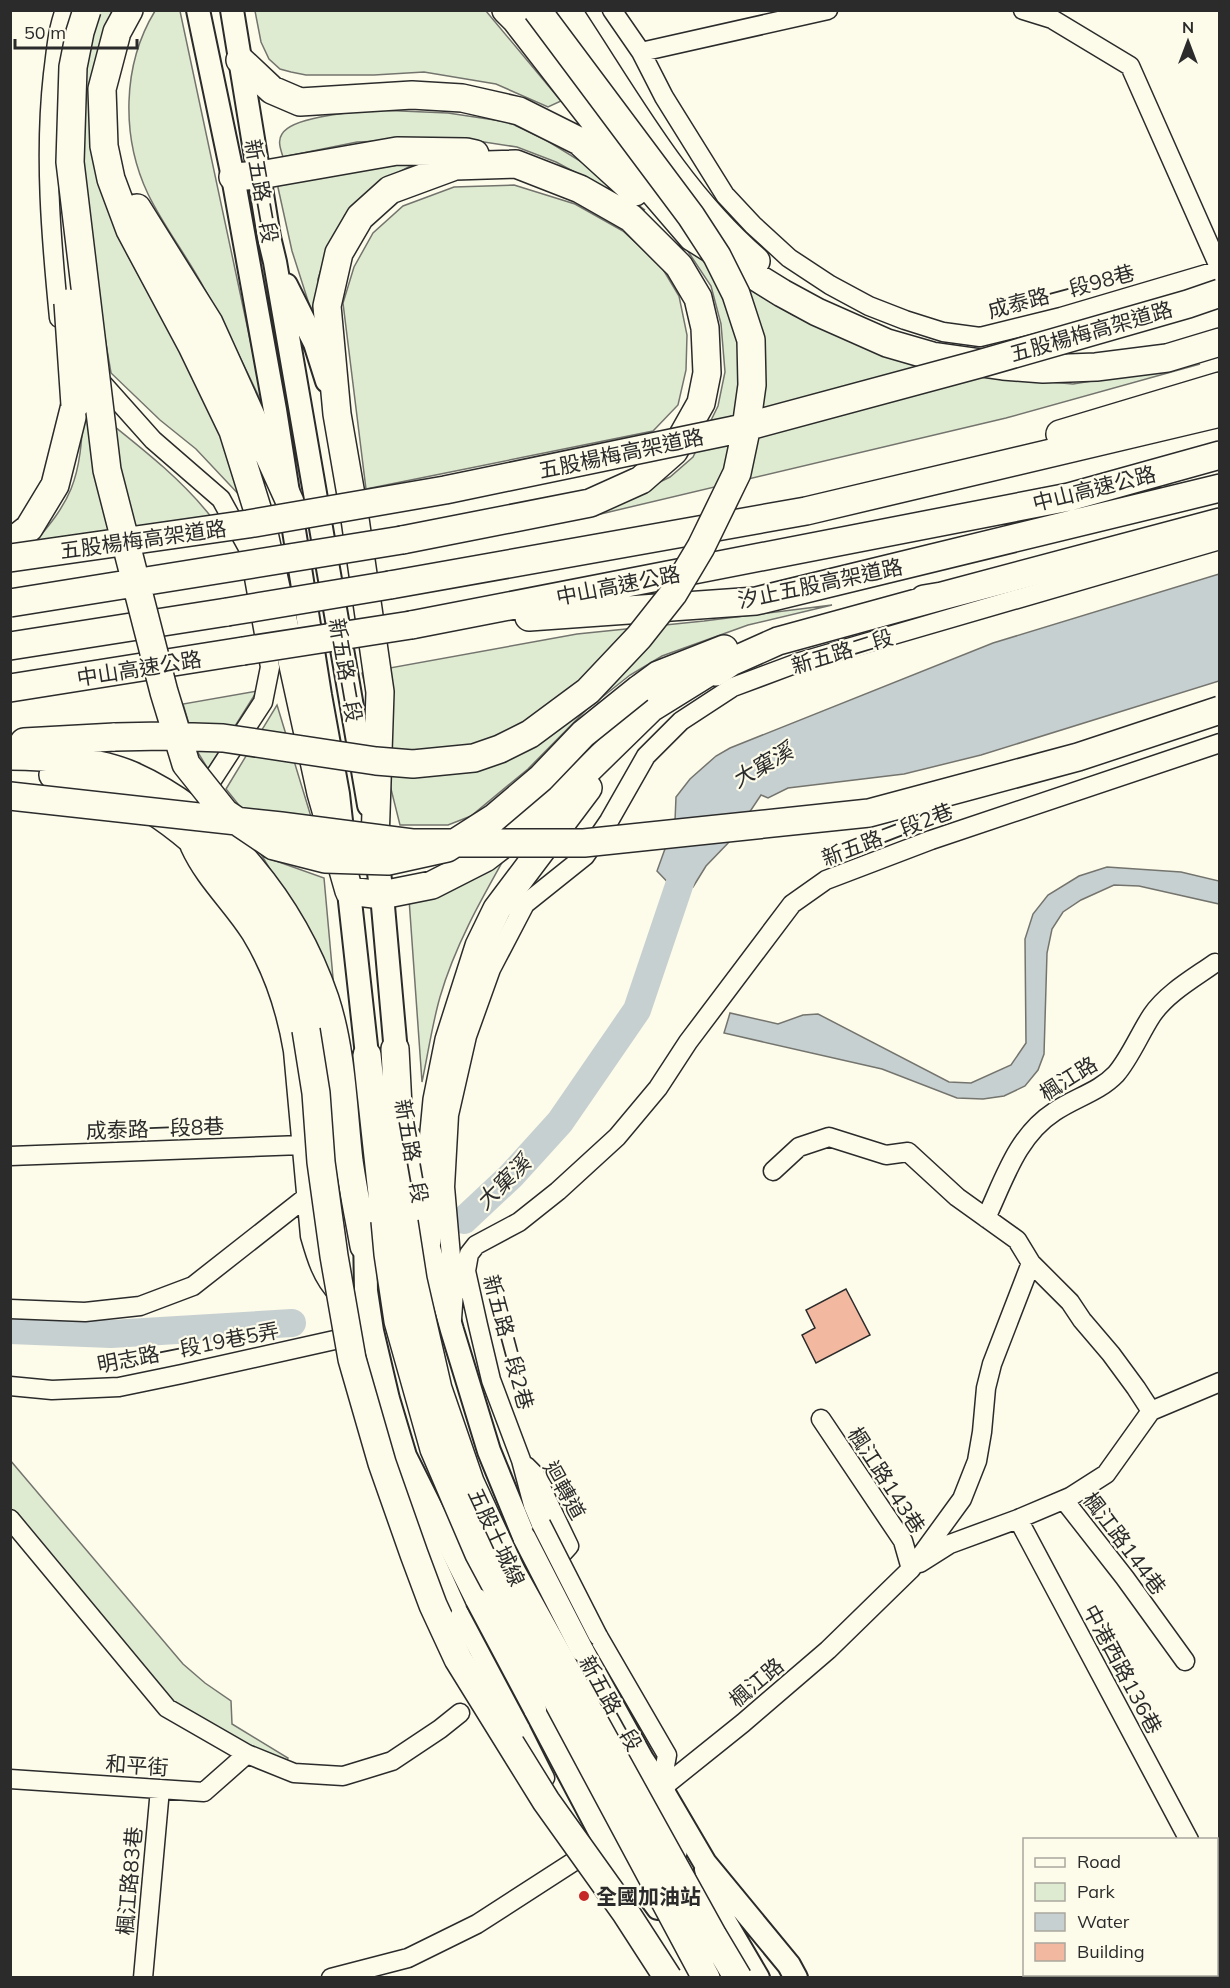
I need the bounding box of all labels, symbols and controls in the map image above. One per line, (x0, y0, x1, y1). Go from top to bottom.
scale bar (15, 12, 136, 50)
north arrow (1158, 12, 1218, 72)
text: N (1182, 17, 1194, 37)
text: 50 m (24, 21, 66, 44)
street label: 新五路二段 (240, 137, 284, 245)
street label: 成泰路一段98巷 (985, 259, 1137, 323)
street label: 五股楊梅高架道路 (1007, 295, 1175, 367)
street label: 五股楊梅高架道路 (536, 423, 706, 483)
street label: 中山高速公路 (1030, 460, 1158, 516)
street label: 五股楊梅高架道路 (58, 514, 228, 564)
street label: 汐止五股高架道路 (735, 553, 905, 613)
street label: 中山高速公路 (554, 560, 682, 610)
street label: 新五路二段 (324, 616, 368, 724)
street label: 新五路二段 (788, 623, 896, 679)
street label: 中山高速公路 (75, 645, 203, 691)
water label: 大窠溪 (726, 735, 800, 794)
street label: 新五路二段2巷 (818, 797, 956, 871)
street label: 楓江路 (1034, 1050, 1102, 1106)
street label: 新五路二段 (390, 1097, 434, 1205)
street label: 成泰路一段8巷 (85, 1113, 225, 1143)
water label: 大窠溪 (470, 1147, 538, 1215)
street label: 新五路二段2巷 (479, 1272, 539, 1412)
street label: 明志路一段19巷5弄 (95, 1317, 281, 1377)
street label: 楓江路143巷 (843, 1422, 931, 1538)
street label: 迴轉道 (538, 1456, 592, 1524)
street label: 五股土城線 (463, 1484, 531, 1590)
street label: 楓江路144巷 (1078, 1487, 1172, 1599)
street label: 中港西路136巷 (1078, 1600, 1168, 1738)
street label: 新五路一段 (574, 1651, 648, 1755)
street label: 楓江路 (724, 1652, 788, 1712)
street label: 和平街 (105, 1750, 169, 1780)
street label: 楓江路83巷 (111, 1825, 147, 1937)
legend (1023, 1838, 1218, 1976)
text: Road (1077, 1850, 1121, 1873)
text: Park (1077, 1880, 1116, 1903)
place label: 全國加油站 (596, 1883, 701, 1909)
marker: 全國加油站 (577, 1889, 591, 1903)
text: Water (1077, 1910, 1130, 1933)
text: Building (1077, 1940, 1145, 1963)

